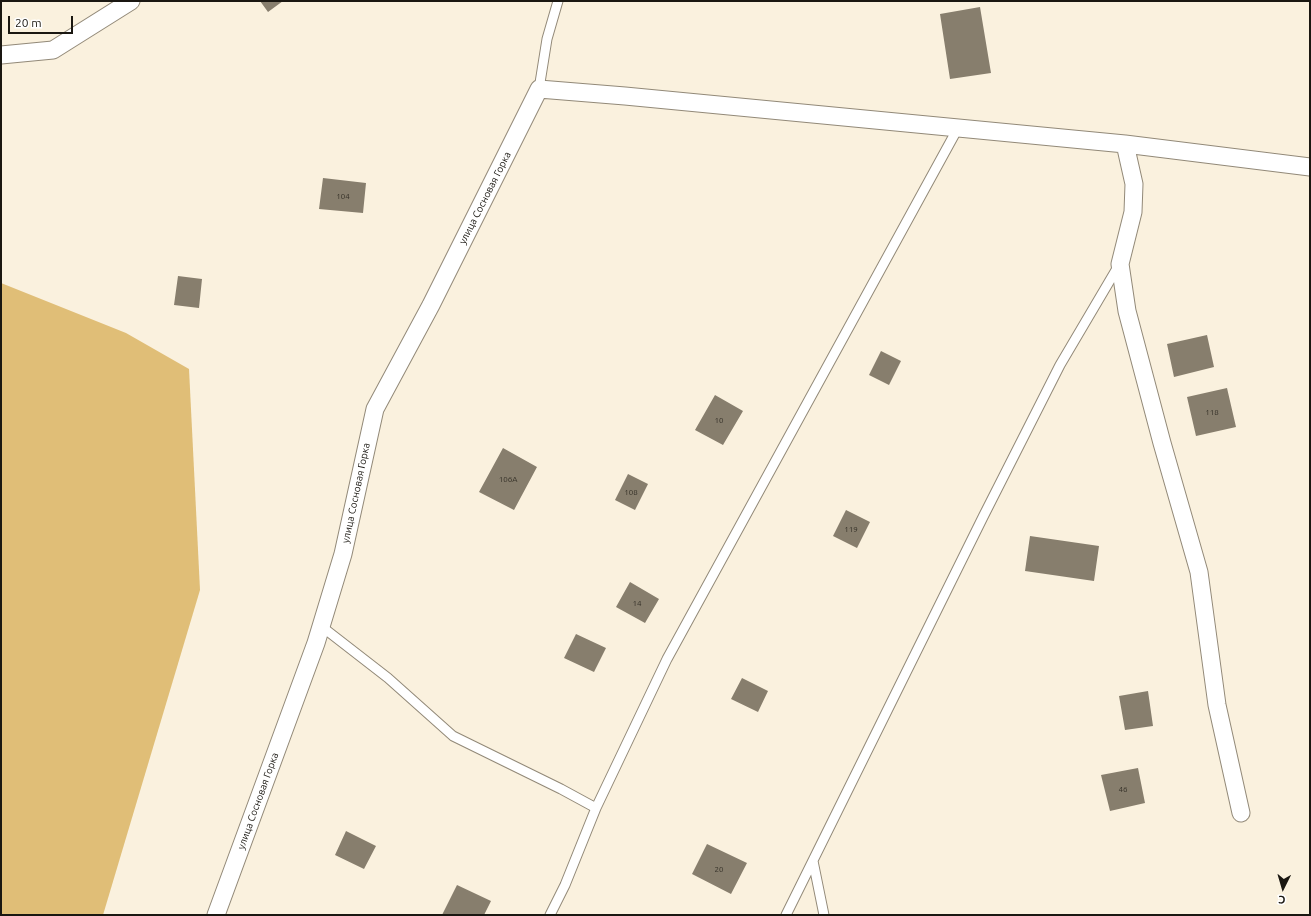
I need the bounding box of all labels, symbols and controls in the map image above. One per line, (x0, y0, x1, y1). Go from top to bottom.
scale bar (10, 8, 75, 34)
text: 20 m (15, 16, 42, 29)
street label: улица Сосновая Горка (456, 150, 514, 246)
house number: 104 (336, 191, 350, 201)
house number: 118 (1205, 407, 1219, 417)
house number: 10 (714, 415, 724, 425)
street label: улица Сосновая Горка (340, 442, 372, 544)
house number: 106А (499, 474, 517, 484)
house number: 108 (624, 487, 638, 497)
house number: 119 (844, 524, 858, 534)
house number: 14 (632, 598, 642, 608)
street label: улица Сосновая Горка (235, 751, 281, 851)
house number: 46 (1118, 784, 1128, 794)
house number: 20 (714, 864, 724, 874)
north arrow (1263, 868, 1303, 908)
text: С (1278, 894, 1286, 906)

